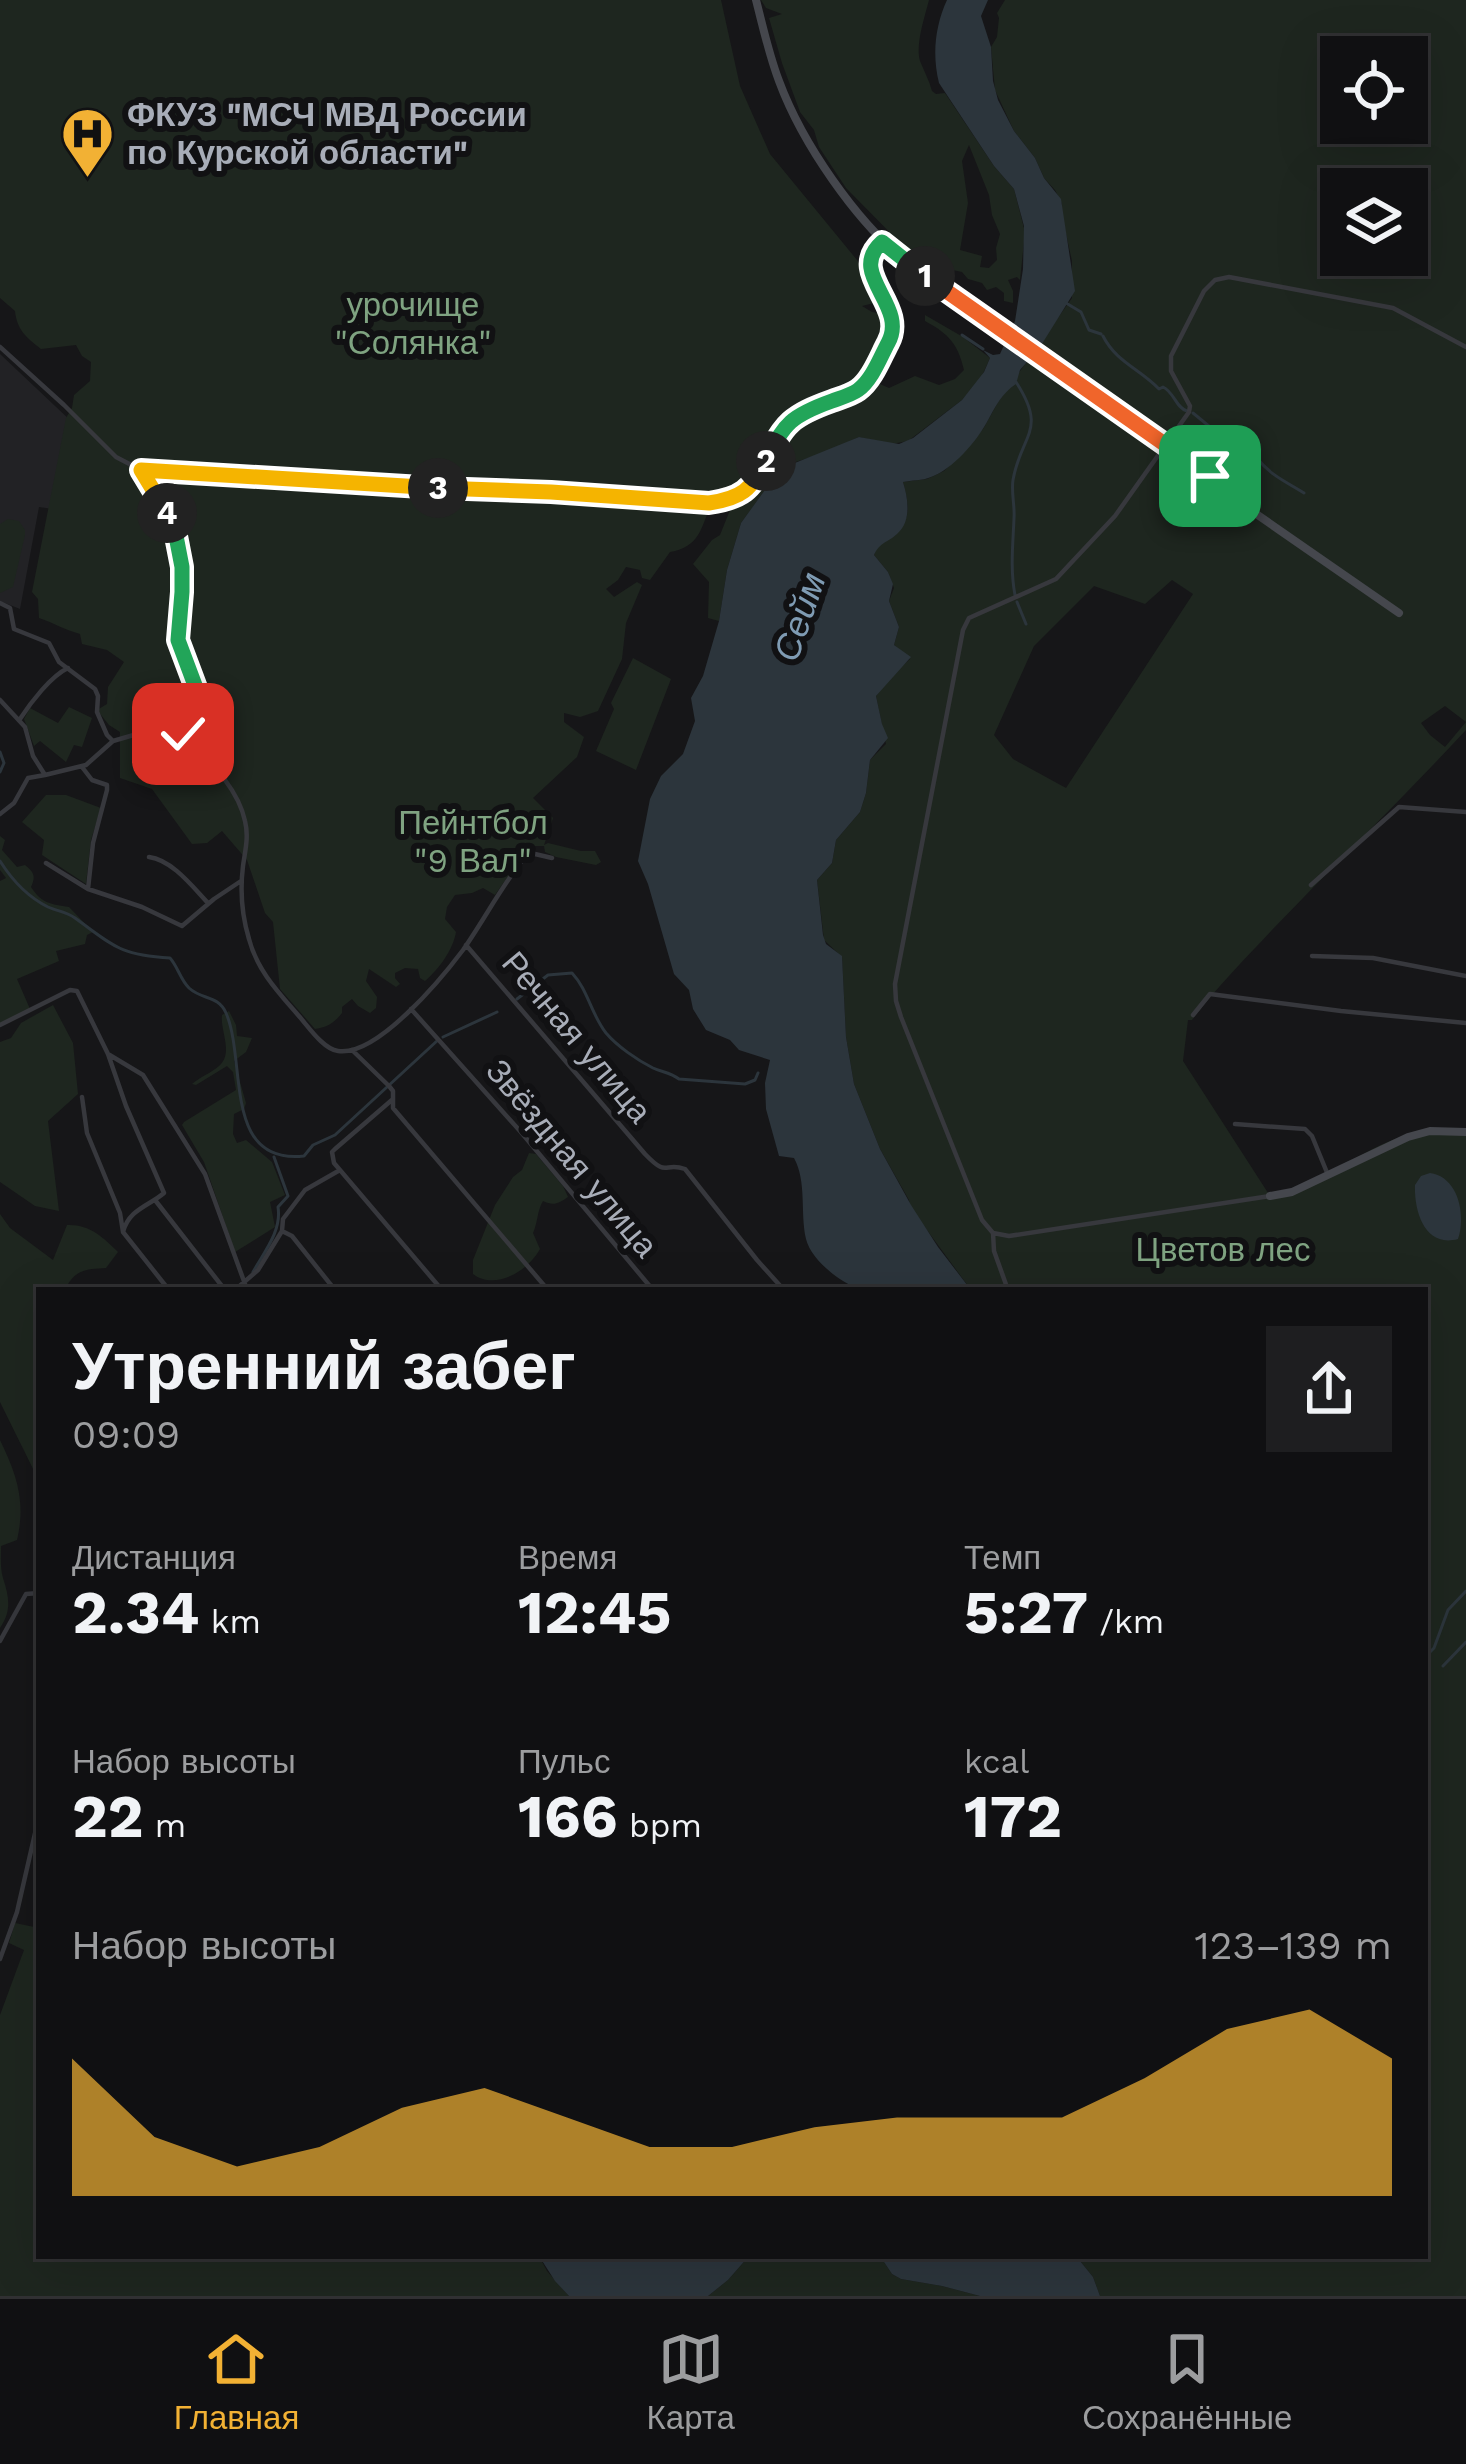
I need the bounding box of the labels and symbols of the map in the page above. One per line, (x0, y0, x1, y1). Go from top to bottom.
place label: ФКУЗ "МСЧ МВД России по Курской области" (127, 95, 527, 172)
hospital icon: ФКУЗ "МСЧ МВД России по Курской области" (60, 105, 116, 179)
pin: 1 (895, 246, 955, 306)
park label: урочище "Солянка" (335, 285, 491, 362)
pin (1159, 425, 1261, 527)
pin: 2 (736, 431, 796, 491)
pin: 3 (408, 458, 468, 518)
pin: 4 (137, 483, 197, 543)
water label: Сейм (765, 567, 835, 667)
pin (132, 683, 234, 785)
park label: Пейнтбол "9 Вал" (398, 803, 548, 880)
street label: Речная улица (494, 943, 660, 1131)
street label: Звёздная улица (478, 1051, 666, 1265)
park label: Цветов лес (1136, 1230, 1310, 1269)

